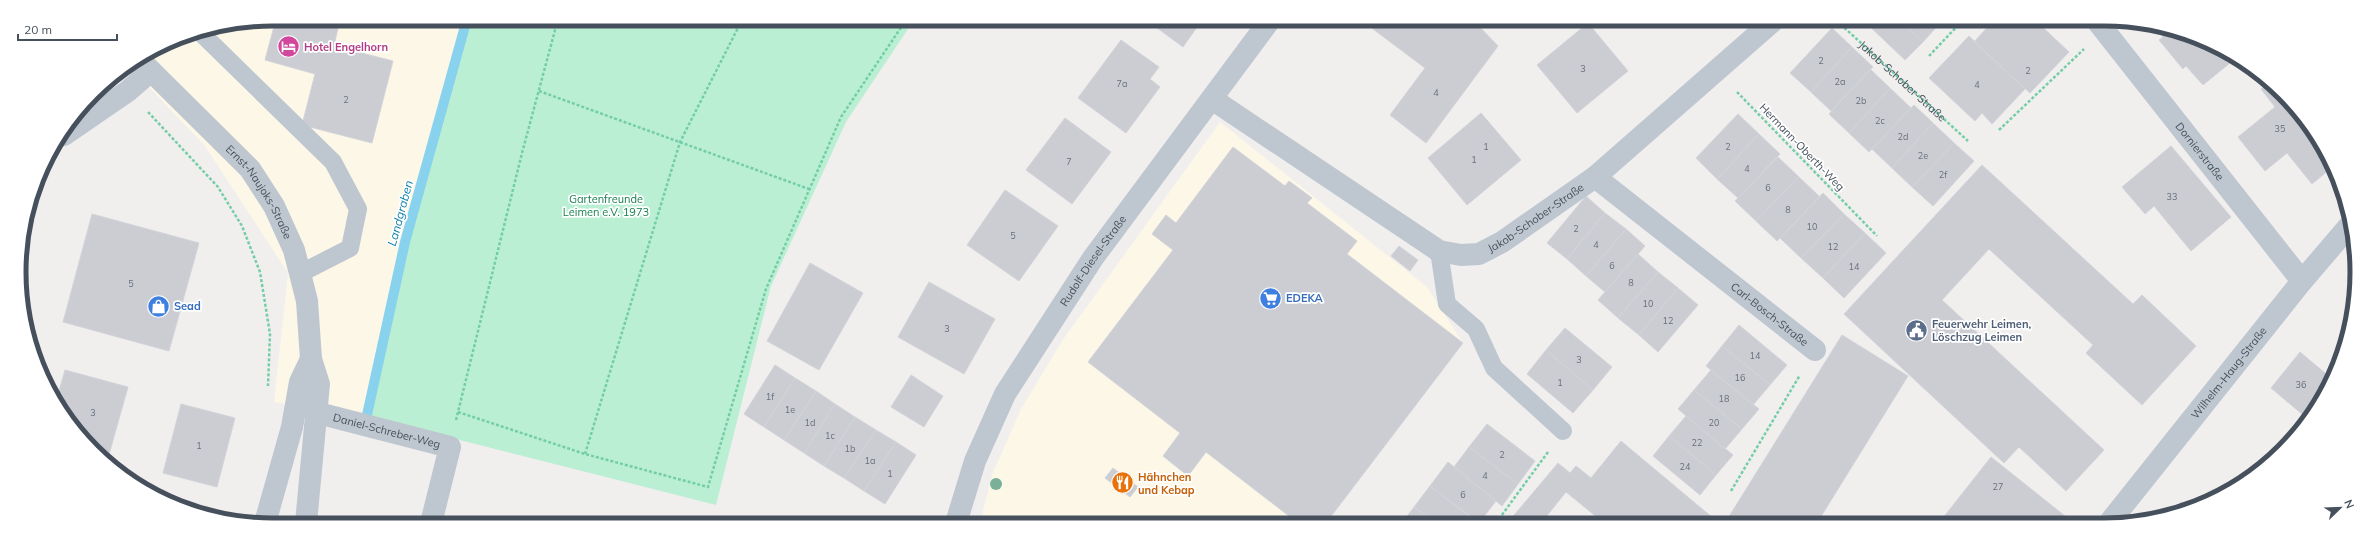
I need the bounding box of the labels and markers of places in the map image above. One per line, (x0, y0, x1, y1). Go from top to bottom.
hotel icon: Hotel Engelhorn (276, 34, 302, 60)
place label: Hotel Engelhorn (304, 40, 388, 54)
supermarket icon: EDEKA (1258, 285, 1284, 311)
place label: EDEKA (1286, 291, 1324, 305)
shop icon: Sead (146, 293, 172, 319)
place label: Sead (174, 299, 201, 313)
public building icon: Feuerwehr Leimen, Löschzug Leimen (1904, 317, 1930, 343)
place label: Feuerwehr Leimen, Löschzug Leimen (1932, 317, 2032, 344)
restaurant icon: Hähnchen und Kebap (1109, 470, 1135, 496)
place label: Hähnchen und Kebap (1138, 470, 1195, 497)

